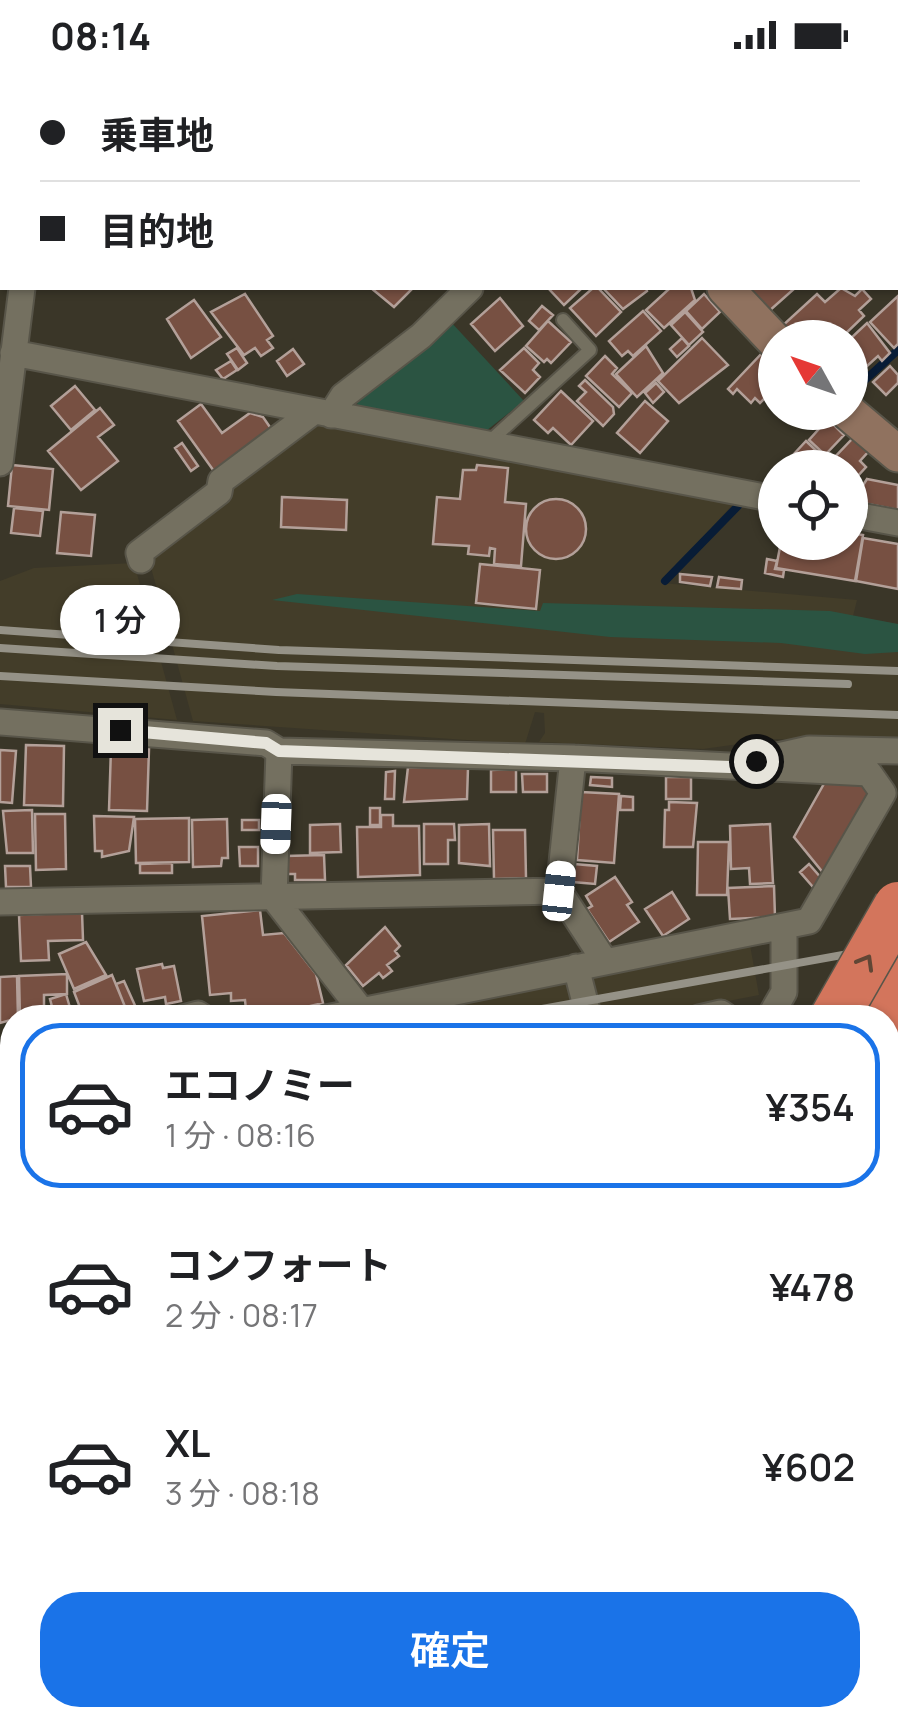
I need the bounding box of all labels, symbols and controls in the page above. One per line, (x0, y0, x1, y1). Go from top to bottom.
text: 08:14 (50, 9, 151, 61)
text: 乗車地 (100, 108, 214, 160)
text: 目的地 (100, 204, 214, 256)
north arrow (758, 320, 868, 430)
map controls (758, 320, 868, 560)
button: locate (758, 450, 868, 560)
callout: 1 分 (60, 585, 180, 655)
text: 1 分 (94, 598, 146, 642)
route end (98, 708, 143, 753)
route start (734, 739, 779, 784)
car (260, 793, 292, 855)
car (541, 860, 577, 922)
one-way arrow (854, 955, 873, 973)
text: エコノミー (165, 1058, 355, 1110)
icon: car (45, 1061, 135, 1151)
text: ¥354 (766, 1080, 855, 1132)
text: 1 分 · 08:16 (165, 1113, 316, 1157)
text: コンフォート (165, 1238, 392, 1290)
icon: car (45, 1241, 135, 1331)
text: ¥478 (769, 1260, 855, 1312)
text: 2 分 · 08:17 (165, 1293, 318, 1337)
text: XL (165, 1416, 210, 1468)
icon: car (45, 1421, 135, 1511)
text: ¥602 (762, 1440, 855, 1492)
text: 3 分 · 08:18 (165, 1471, 320, 1515)
button: 確定 (40, 1592, 860, 1707)

